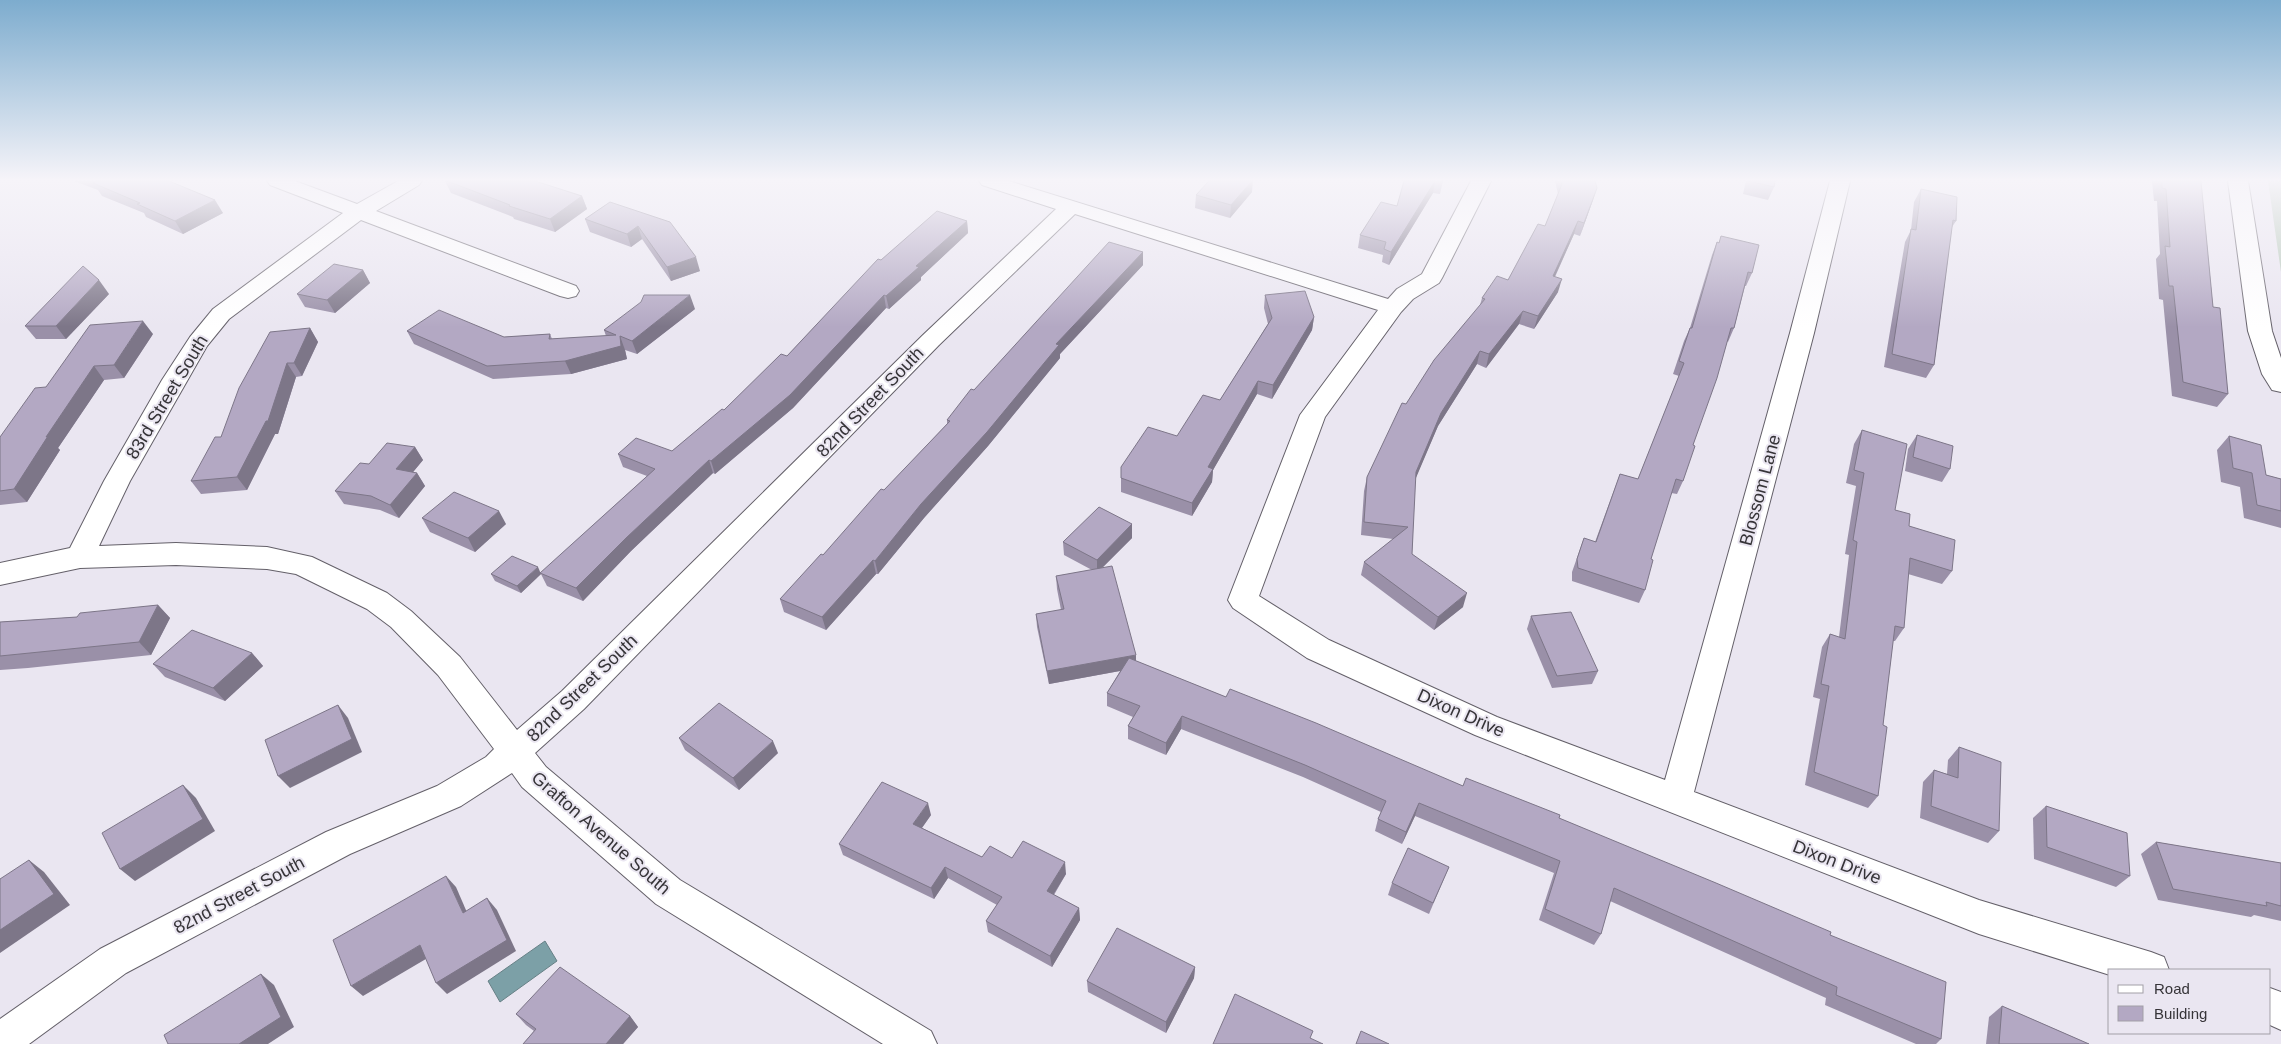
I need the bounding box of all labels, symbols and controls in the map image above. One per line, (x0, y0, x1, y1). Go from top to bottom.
street label: 83rd Street South (122, 331, 212, 463)
street label: 82nd Street South (812, 343, 928, 461)
street label: Blossom Lane (1736, 432, 1784, 548)
street label: 82nd Street South (523, 630, 641, 746)
street label: Dixon Drive (1414, 685, 1508, 741)
street label: Grafton Avenue South (528, 767, 674, 899)
street label: Dixon Drive (1790, 836, 1884, 888)
street label: 82nd Street South (170, 852, 308, 938)
legend (2108, 969, 2271, 1034)
text: Road (2154, 980, 2190, 997)
text: Building (2154, 1005, 2207, 1022)

